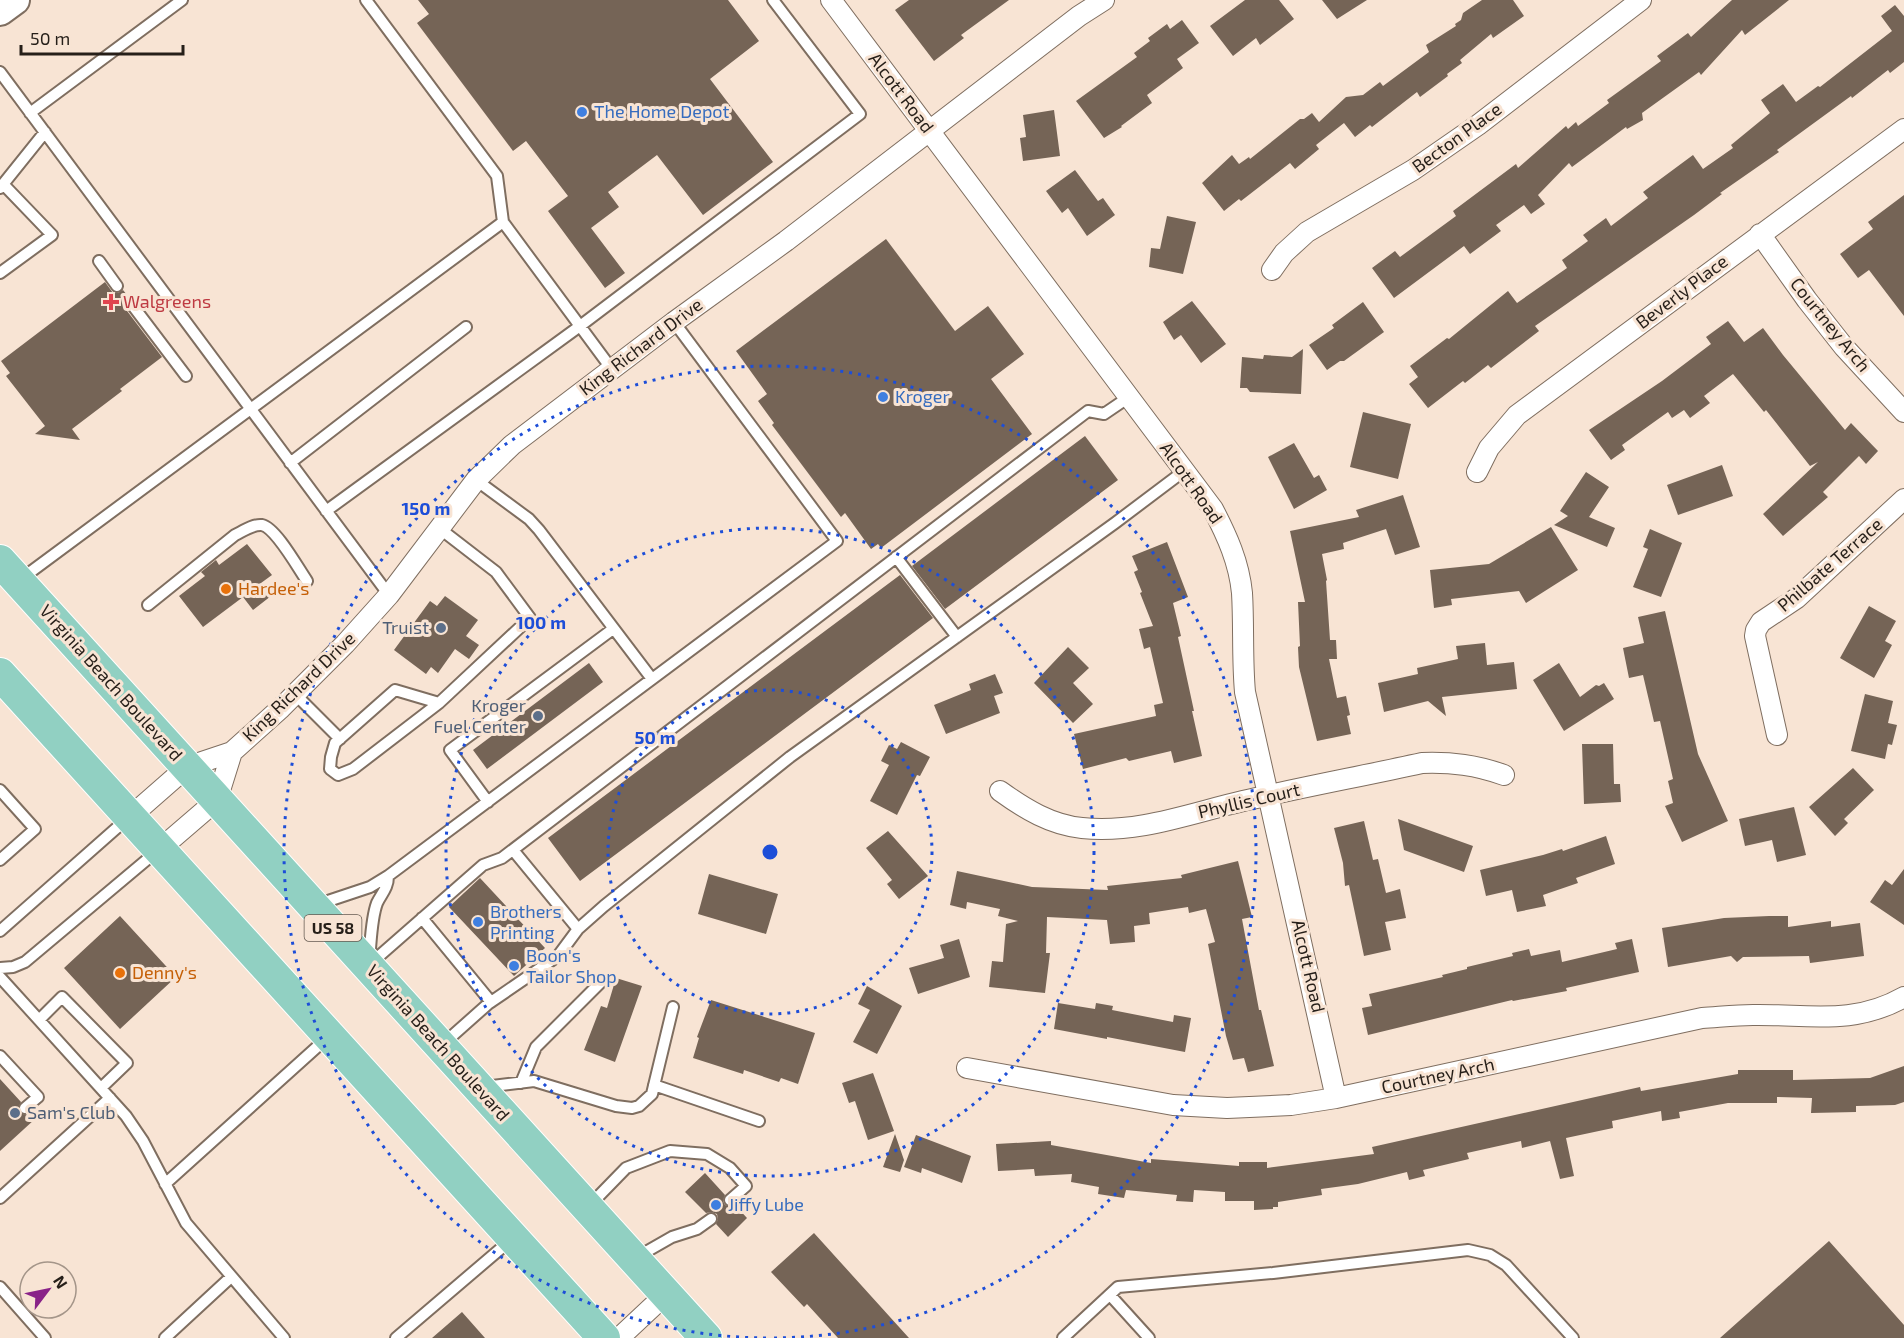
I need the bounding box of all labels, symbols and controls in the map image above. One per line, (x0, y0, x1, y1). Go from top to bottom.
scale bar (21, 18, 183, 56)
text: 50 m (30, 27, 70, 49)
street label: Alcott Road (865, 48, 939, 137)
street label: Becton Place (1407, 97, 1505, 177)
place label: The Home Depot (594, 100, 730, 122)
marker: The Home Depot (575, 105, 589, 119)
street label: Beverly Place (1631, 250, 1732, 333)
street label: Courtney Arch (1786, 273, 1876, 376)
place label: Walgreens (123, 290, 211, 312)
street label: King Richard Drive (574, 293, 706, 400)
marker: Walgreens (104, 295, 118, 309)
place label: Kroger (895, 385, 950, 407)
marker: Kroger (876, 390, 890, 404)
street label: Alcott Road (1156, 437, 1228, 527)
text: 150 m (402, 497, 450, 519)
street label: Philbate Terrace (1772, 513, 1886, 616)
place label: Hardee's (238, 577, 309, 599)
marker: Hardee's (219, 582, 233, 596)
street label: Virginia Beach Boulevard (36, 599, 188, 765)
text: 100 m (516, 611, 566, 633)
place label: Truist (382, 616, 429, 638)
marker: Truist (434, 621, 448, 635)
street label: King Richard Drive (237, 627, 359, 746)
place label: Kroger Fuel Center (434, 694, 526, 737)
marker: Kroger Fuel Center (531, 709, 545, 723)
text: 50 m (634, 726, 676, 748)
street label: Phyllis Court (1196, 778, 1302, 822)
centre of rings (760, 842, 780, 862)
place label: Brothers Printing (490, 900, 562, 943)
road number: US 58 (304, 915, 362, 941)
marker: Brothers Printing (471, 915, 485, 929)
street label: Alcott Road (1288, 917, 1330, 1014)
place label: Boon's Tailor Shop (526, 944, 617, 987)
street label: Virginia Beach Boulevard (363, 959, 515, 1125)
marker: Boon's Tailor Shop (507, 959, 521, 973)
place label: Denny's (132, 961, 197, 983)
marker: Denny's (113, 966, 127, 980)
street label: Courtney Arch (1379, 1052, 1496, 1098)
place label: Sam's Club (27, 1101, 116, 1123)
marker: Sam's Club (8, 1106, 22, 1120)
place label: Jiffy Lube (728, 1193, 804, 1215)
marker: Jiffy Lube (709, 1198, 723, 1212)
north arrow (18, 1260, 78, 1320)
text: N (50, 1272, 72, 1292)

